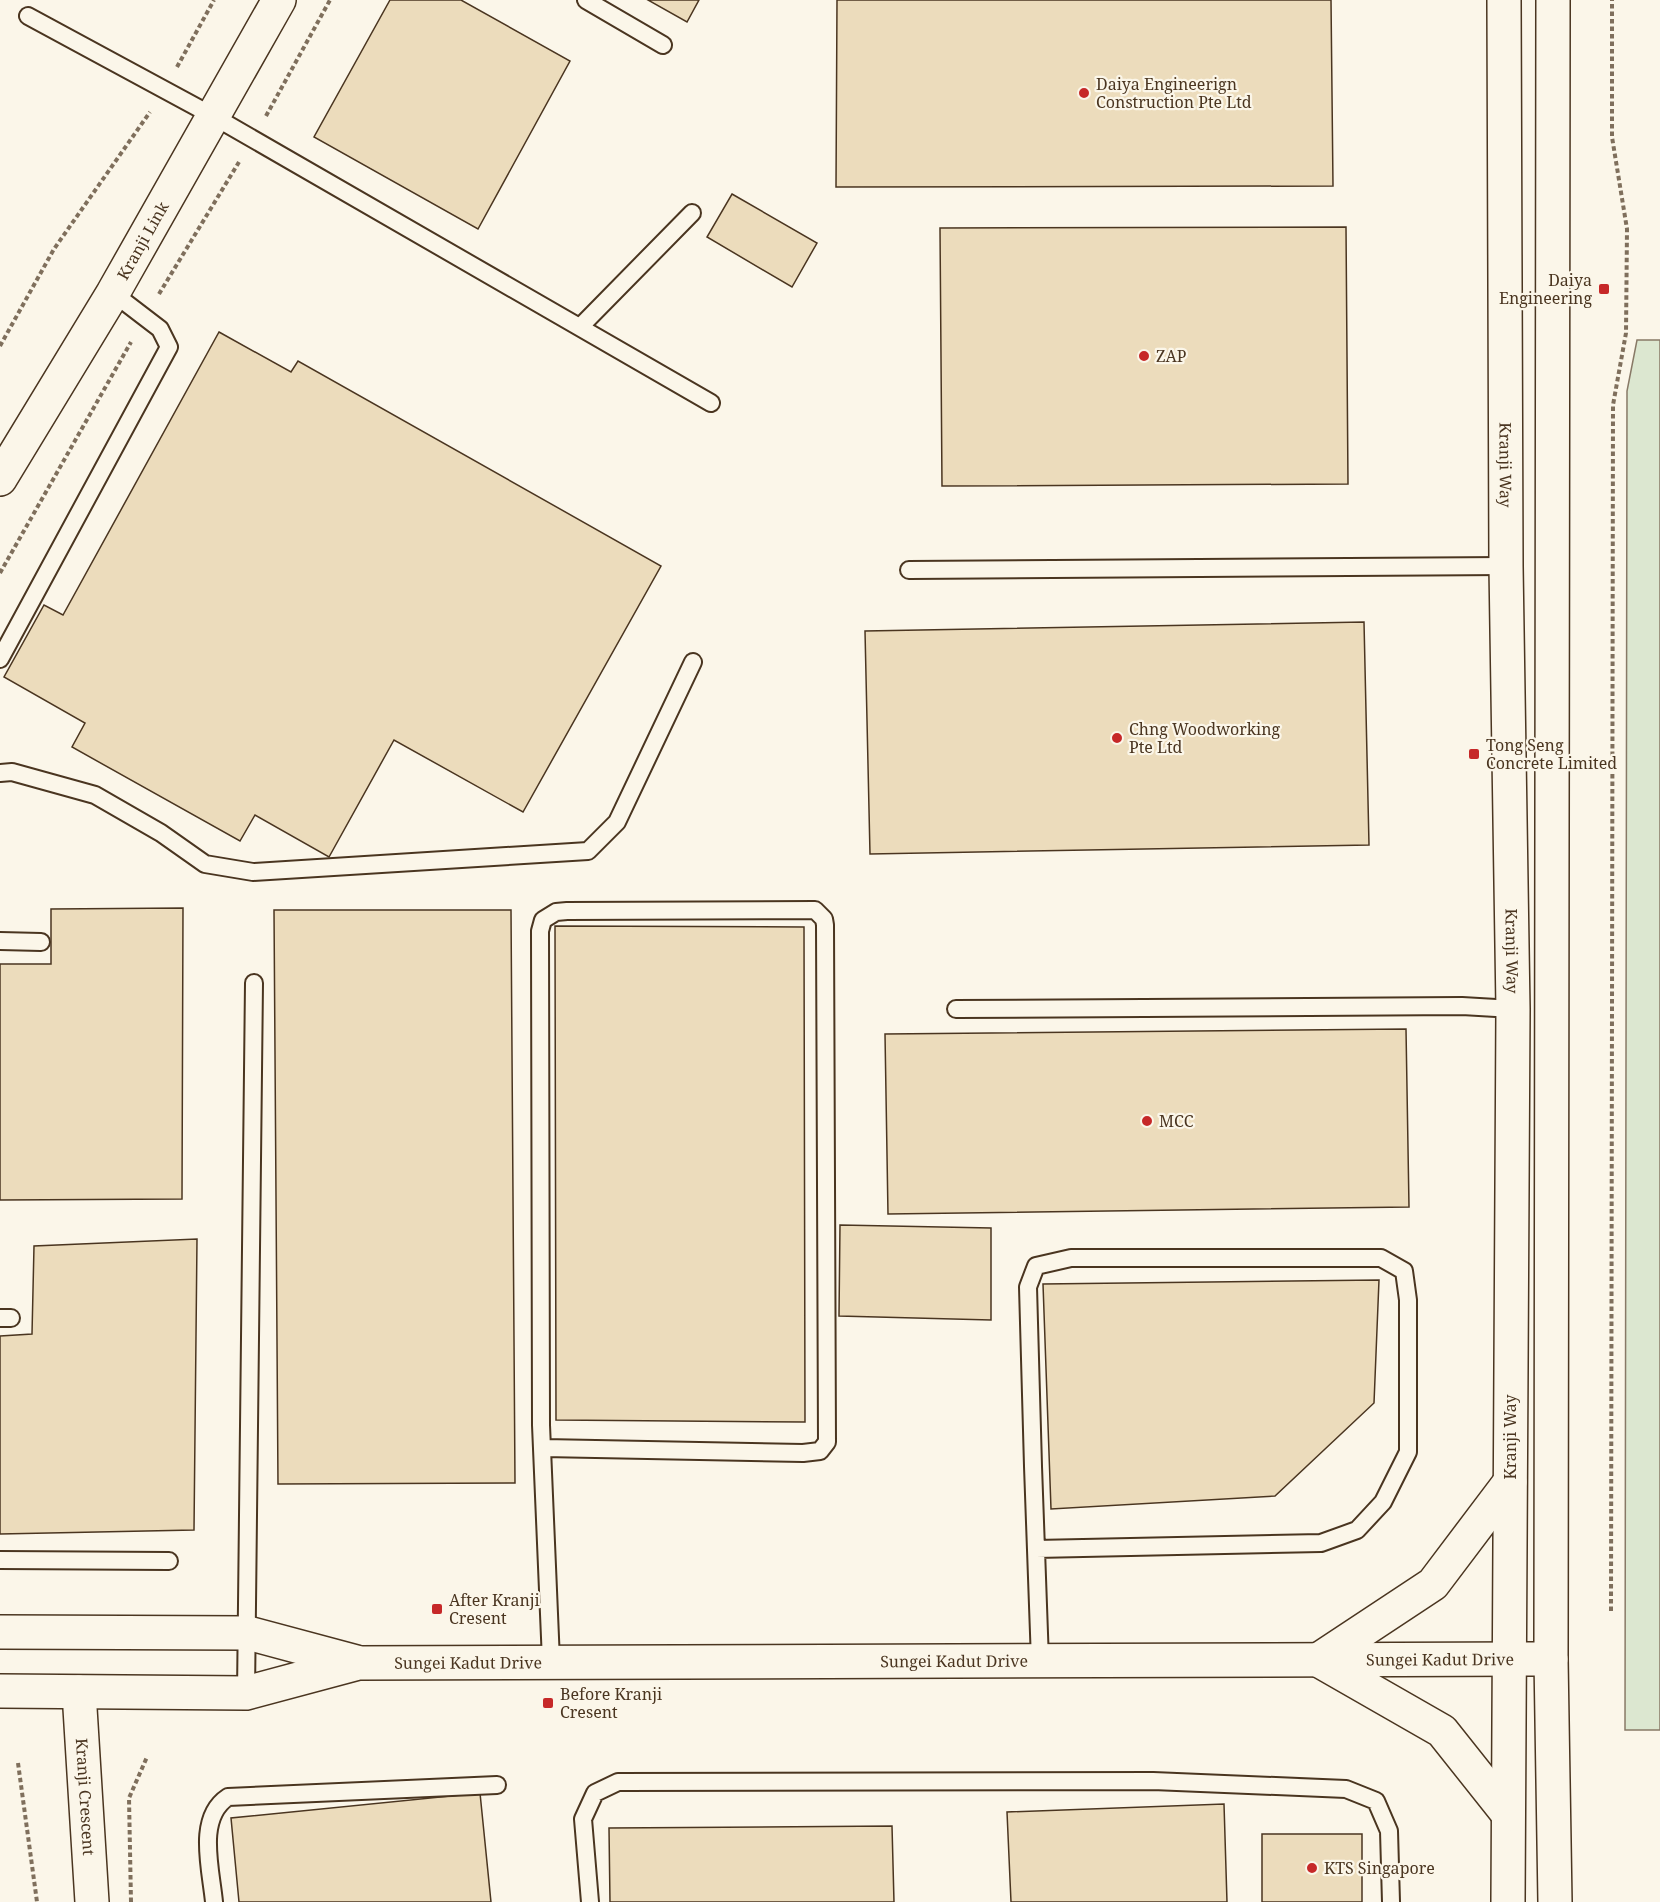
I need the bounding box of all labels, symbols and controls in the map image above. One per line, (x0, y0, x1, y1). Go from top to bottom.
place label: Daiya Engineerign Construction Pte Ltd (1096, 73, 1252, 113)
marker: Daiya Engineerign Construction Pte Ltd (1077, 86, 1091, 100)
street label: Kranji Link (112, 197, 174, 284)
place label: Daiya Engineering (1499, 269, 1592, 309)
marker: Daiya Engineering (1597, 282, 1611, 296)
place label: ZAP (1156, 345, 1187, 367)
marker: ZAP (1137, 349, 1151, 363)
street label: Kranji Way (1494, 422, 1517, 509)
place label: Chng Woodworking Pte Ltd (1129, 718, 1281, 758)
marker: Chng Woodworking Pte Ltd (1110, 731, 1124, 745)
place label: Tong Seng Concrete Limited (1486, 734, 1617, 774)
marker: Tong Seng Concrete Limited (1467, 747, 1481, 761)
street label: Kranji Way (1500, 908, 1524, 995)
place label: MCC (1159, 1110, 1194, 1132)
marker: MCC (1140, 1114, 1154, 1128)
street label: Kranji Way (1499, 1393, 1521, 1480)
place label: After Kranji Cresent (449, 1589, 540, 1629)
marker: After Kranji Cresent (430, 1602, 444, 1616)
street label: Sungei Kadut Drive (1366, 1648, 1514, 1671)
street label: Sungei Kadut Drive (880, 1650, 1028, 1672)
street label: Sungei Kadut Drive (394, 1651, 542, 1674)
place label: Before Kranji Cresent (560, 1683, 662, 1723)
marker: Before Kranji Cresent (541, 1696, 555, 1710)
street label: Kranji Crescent (71, 1738, 100, 1856)
place label: KTS Singapore (1324, 1857, 1435, 1879)
marker: KTS Singapore (1305, 1861, 1319, 1875)

